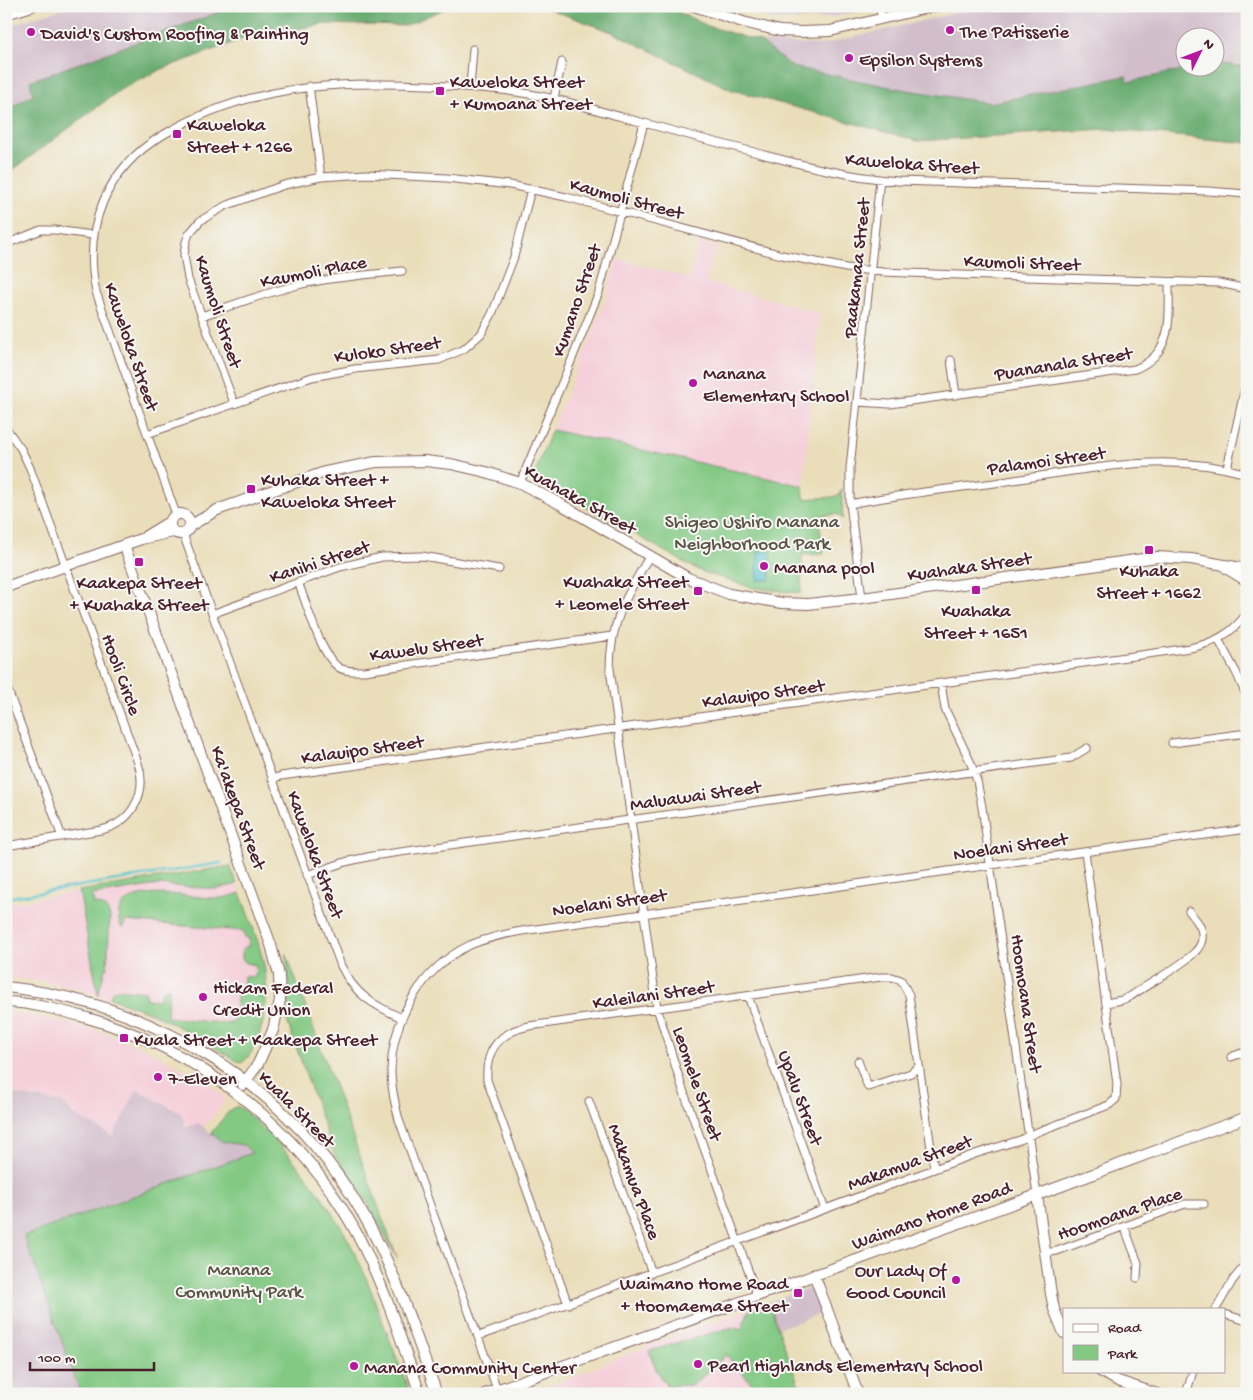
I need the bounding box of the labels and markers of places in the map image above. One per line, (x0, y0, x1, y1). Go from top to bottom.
place label: The Patisserie (959, 22, 1069, 45)
place label: David's Custom Roofing & Painting (39, 24, 309, 47)
marker: The Patisserie (944, 24, 956, 36)
marker: David's Custom Roofing & Painting (25, 26, 37, 38)
place label: Epsilon Systems (859, 50, 983, 73)
marker: Epsilon Systems (843, 52, 855, 64)
place label: Kaweloka Street + Kumoana Street (450, 72, 594, 117)
marker: Kaweloka Street + Kumoana Street (434, 85, 446, 97)
place label: Kaweloka Street + 1266 (187, 115, 293, 160)
marker: Kaweloka Street + 1266 (171, 128, 183, 140)
place label: Manana Elementary School (703, 364, 849, 409)
marker: Manana Elementary School (687, 377, 699, 389)
place label: Kuhaka Street + Kaweloka Street (261, 470, 397, 515)
marker: Kuhaka Street + Kaweloka Street (245, 483, 257, 495)
marker: Kuhaka Street + 1662 (1143, 544, 1155, 556)
marker: Kaakepa Street + Kuahaka Street (133, 556, 145, 568)
place label: Manana pool (774, 558, 875, 581)
marker: Manana pool (758, 560, 770, 572)
place label: Kuhaka Street + 1662 (1096, 561, 1202, 606)
place label: Kuahaka Street + Leomele Street (555, 572, 690, 617)
place label: Kaakepa Street + Kuahaka Street (70, 573, 211, 618)
marker: Kuahaka Street + 1651 (970, 584, 982, 596)
marker: Kuahaka Street + Leomele Street (692, 585, 704, 597)
place label: Kuahaka Street + 1651 (924, 601, 1028, 646)
place label: Hickam Federal Credit Union (213, 978, 333, 1023)
marker: Hickam Federal Credit Union (197, 991, 209, 1003)
place label: Kuala Street + Kaakepa Street (134, 1030, 379, 1053)
marker: Kuala Street + Kaakepa Street (118, 1032, 130, 1044)
place label: 7-Eleven (167, 1069, 237, 1092)
marker: 7-Eleven (152, 1071, 164, 1083)
place label: Our Lady Of Good Council (846, 1261, 948, 1306)
place label: Waimano Home Road + Hoomaemae Street (620, 1274, 790, 1319)
marker: Our Lady Of Good Council (950, 1274, 962, 1286)
marker: Waimano Home Road + Hoomaemae Street (792, 1287, 804, 1299)
place label: Pearl Highlands Elementary School (707, 1356, 983, 1379)
place label: Manana Community Center (364, 1358, 578, 1381)
marker: Pearl Highlands Elementary School (692, 1358, 704, 1370)
marker: Manana Community Center (348, 1360, 360, 1372)

